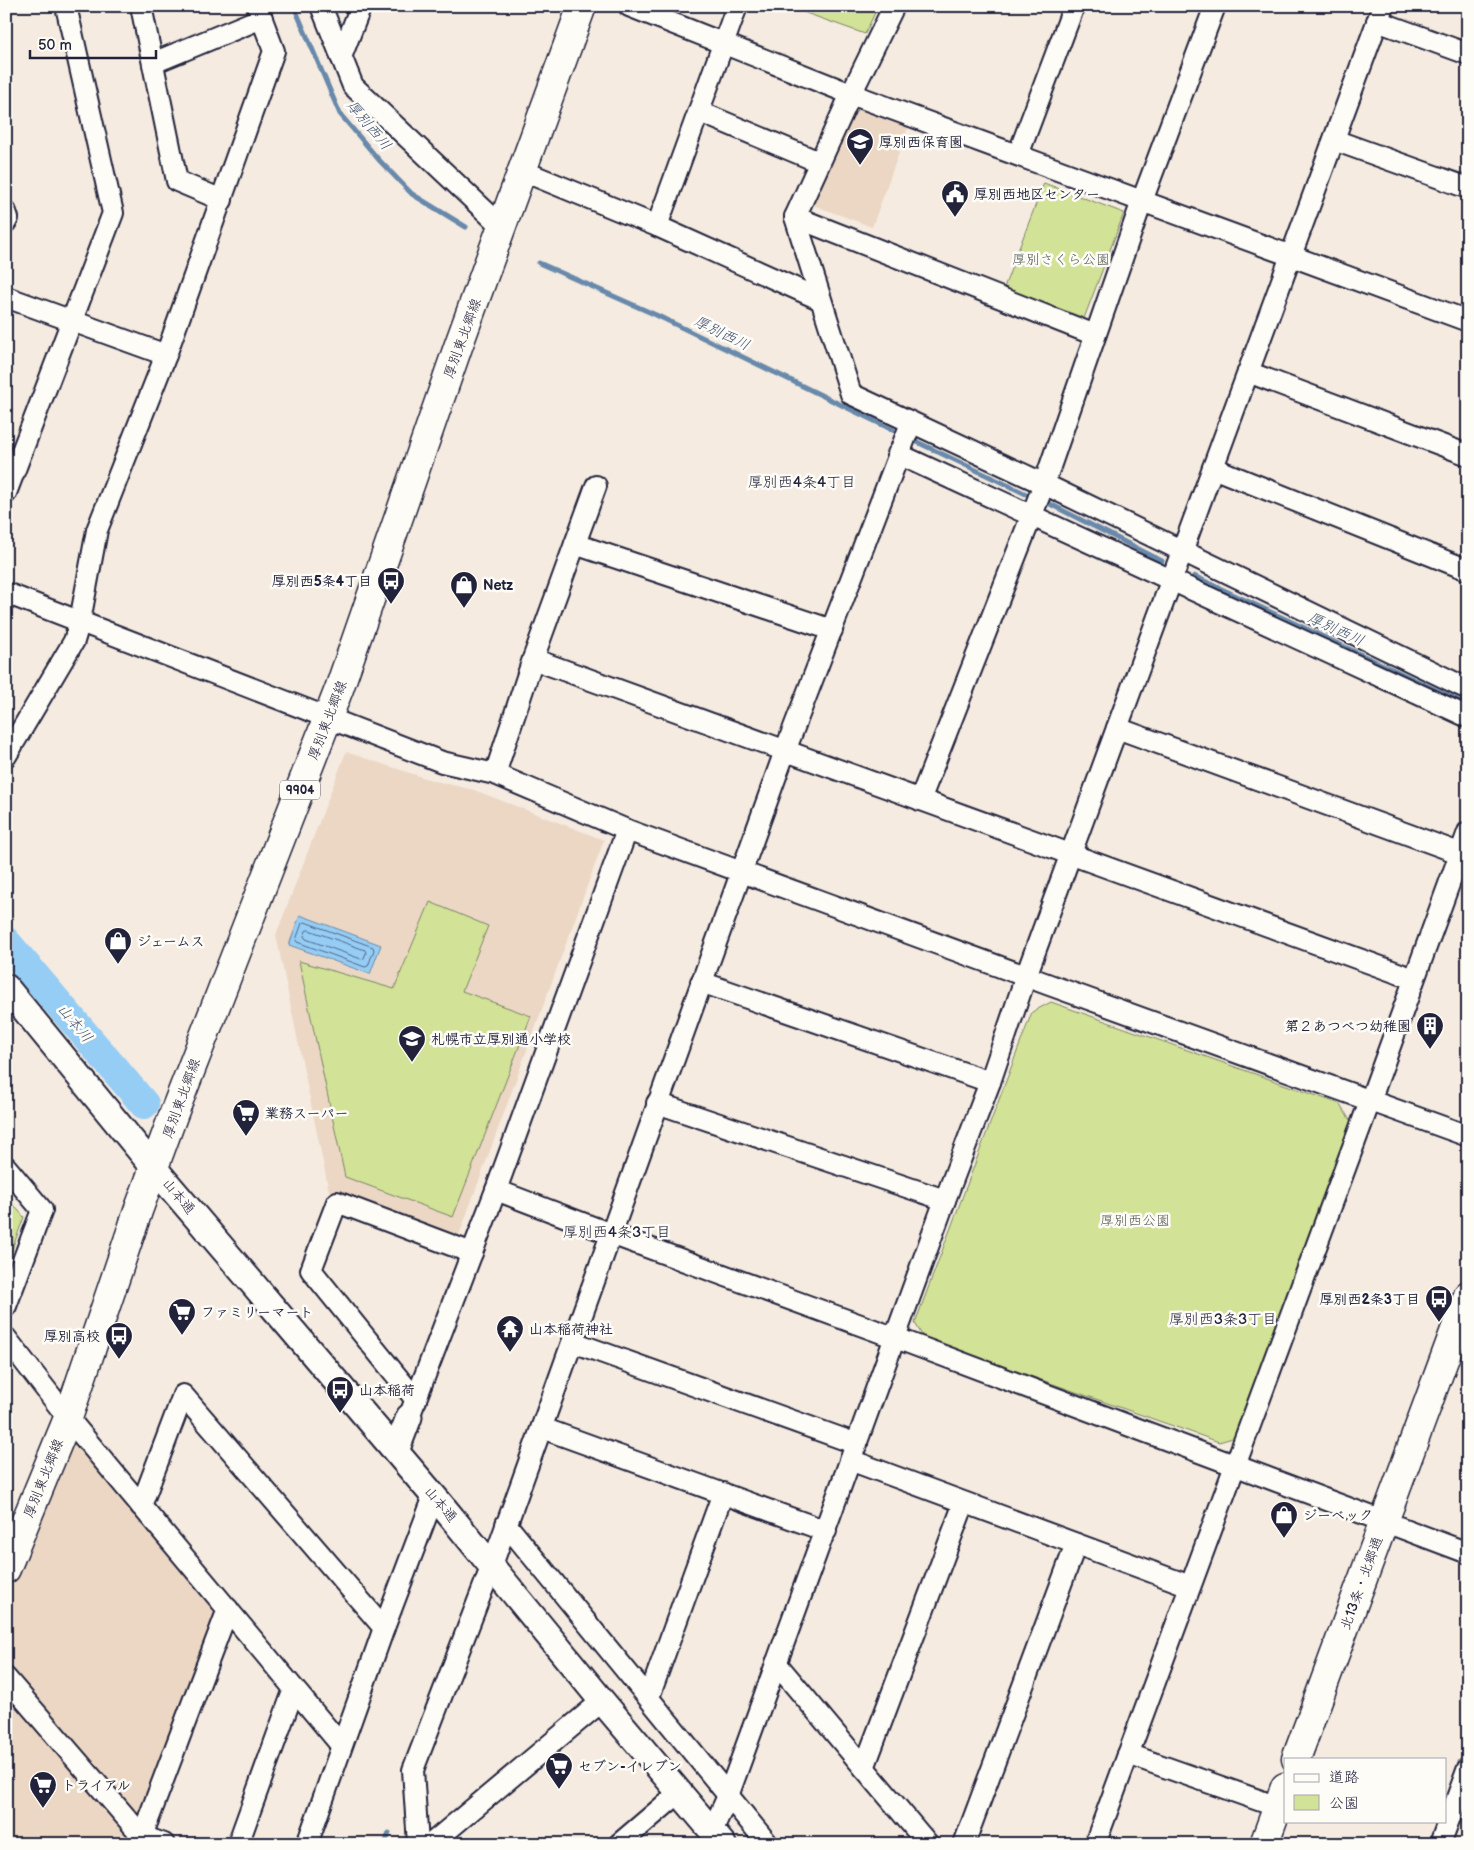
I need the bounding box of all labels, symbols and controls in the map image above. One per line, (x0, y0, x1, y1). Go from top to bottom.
scale bar (30, 28, 156, 60)
text: 50 m (38, 36, 72, 55)
water label: 厚別西川 (342, 96, 395, 154)
school or university icon: 厚別西保育園 (845, 127, 875, 166)
place label: 厚別西保育園 (879, 134, 963, 151)
public building icon: 厚別西地区センター (940, 179, 970, 218)
place label: 厚別西地区センター (974, 186, 1100, 203)
park label: 厚別さくら公園 (1012, 251, 1110, 268)
street label: 厚別東北郷線 (440, 296, 485, 381)
water label: 厚別西川 (691, 312, 753, 355)
district label: 厚別西4条4丁目 (748, 473, 856, 492)
bus stop icon: 厚別西5条4丁目 (376, 566, 406, 605)
shop icon: Netz (449, 570, 479, 609)
place label: 厚別西5条4丁目 (272, 573, 372, 590)
place label: Netz (483, 577, 513, 594)
water label: 厚別西川 (1305, 608, 1367, 651)
street label: 厚別東北郷線 (304, 678, 350, 762)
road number: 9904 (280, 780, 320, 800)
shop icon: ジェームス (103, 926, 133, 965)
place label: ジェームス (137, 933, 204, 950)
water label: 山本川 (53, 1000, 96, 1047)
building icon: 第２あつべつ幼稚園 (1415, 1011, 1445, 1050)
place label: 第２あつべつ幼稚園 (1285, 1018, 1411, 1035)
school or university icon: 札幌市立厚別通小学校 (397, 1024, 427, 1063)
place label: 札幌市立厚別通小学校 (431, 1031, 571, 1048)
street label: 厚別東北郷線 (159, 1056, 204, 1141)
supermarket icon: 業務スーパー (231, 1098, 261, 1137)
place label: 業務スーパー (265, 1105, 348, 1122)
street label: 山本通 (159, 1175, 199, 1218)
park label: 厚別西公園 (1100, 1212, 1170, 1229)
district label: 厚別西4条3丁目 (563, 1223, 671, 1242)
bus stop icon: 厚別西2条3丁目 (1424, 1284, 1454, 1323)
place label: 厚別西2条3丁目 (1319, 1291, 1420, 1308)
supermarket icon: ファミリーマート (167, 1297, 197, 1336)
place label: ファミリーマート (201, 1304, 314, 1321)
district label: 厚別西3条3丁目 (1169, 1310, 1277, 1329)
temple icon: 山本稲荷神社 (495, 1314, 525, 1353)
bus stop icon: 厚別高校 (104, 1321, 134, 1360)
place label: 山本稲荷神社 (529, 1321, 613, 1338)
place label: 厚別高校 (44, 1328, 100, 1345)
bus stop icon: 山本稲荷 (325, 1375, 355, 1414)
place label: 山本稲荷 (359, 1382, 415, 1399)
street label: 厚別東北郷線 (20, 1436, 67, 1520)
street label: 山本通 (421, 1483, 461, 1526)
shop icon: ジーベック (1269, 1500, 1299, 1539)
place label: ジーベック (1303, 1507, 1373, 1524)
street label: 北13条・北郷通 (1337, 1534, 1386, 1632)
supermarket icon: セブン-イレブン (544, 1751, 574, 1790)
place label: セブン-イレブン (578, 1758, 682, 1775)
legend (1284, 1758, 1446, 1822)
text: 道路 (1329, 1768, 1359, 1787)
supermarket icon: トライアル (28, 1770, 58, 1809)
place label: トライアル (62, 1777, 131, 1794)
text: 公園 (1329, 1794, 1359, 1813)

